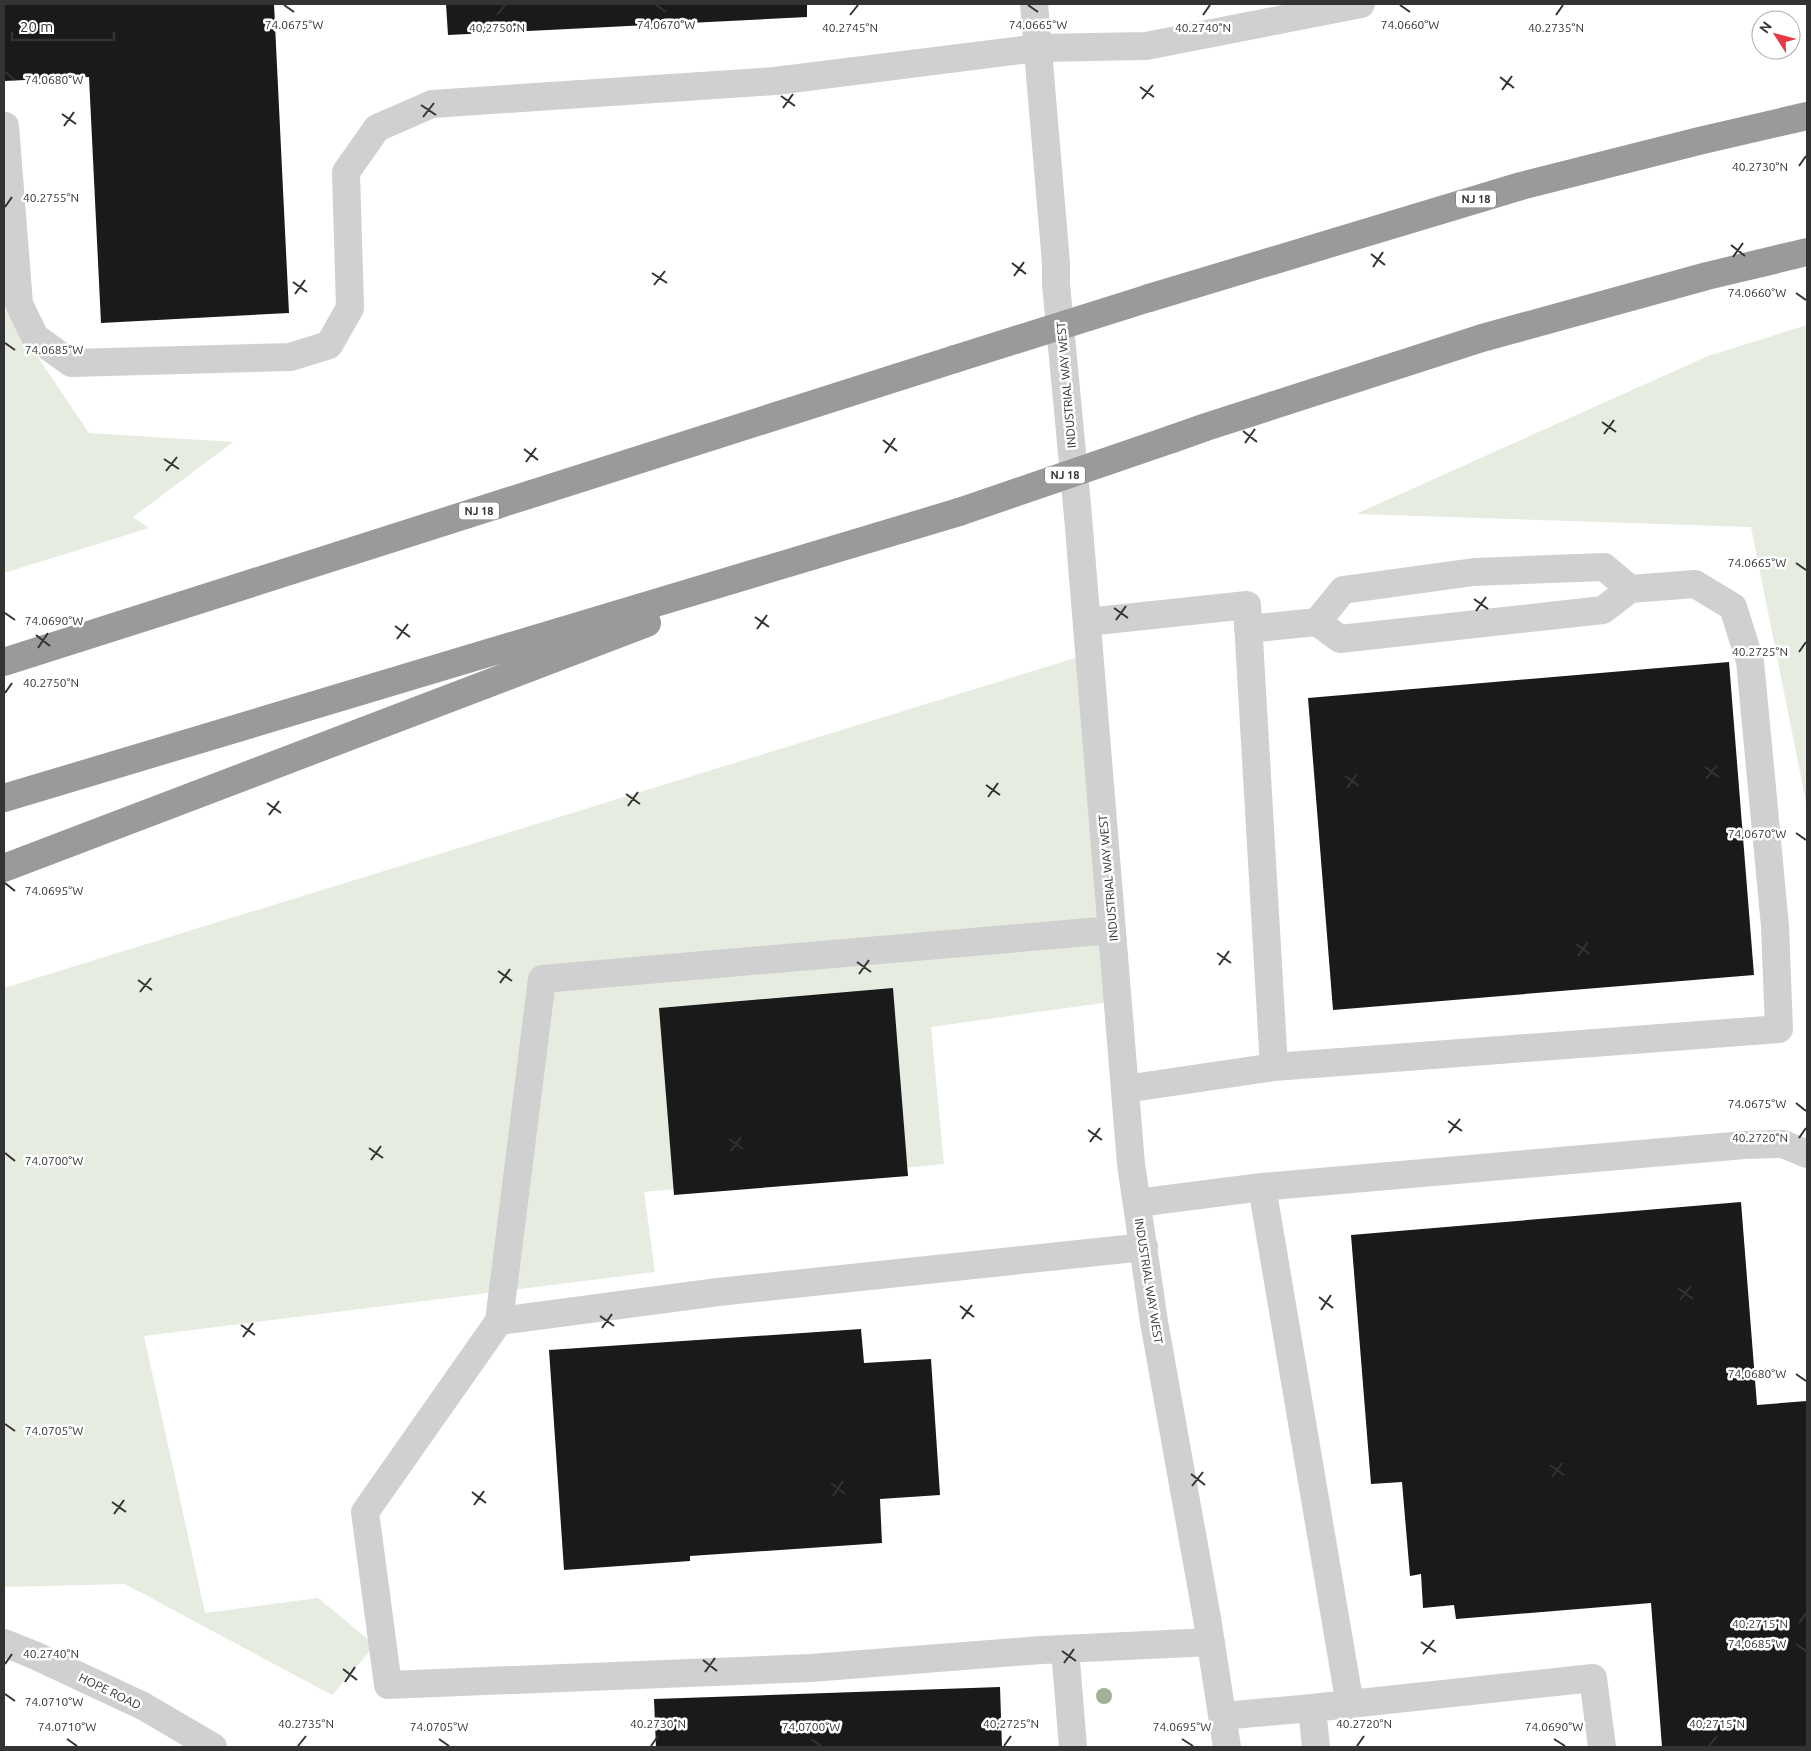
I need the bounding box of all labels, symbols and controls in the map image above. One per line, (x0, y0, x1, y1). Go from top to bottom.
scale bar (12, 10, 115, 42)
north arrow (1751, 10, 1801, 60)
text: 20 m (20, 18, 53, 35)
text: 74.0675°W (265, 18, 323, 31)
text: 74.0670°W (637, 18, 695, 31)
text: 74.0665°W (1009, 18, 1067, 31)
text: 74.0660°W (1381, 18, 1439, 31)
text: N (1756, 18, 1775, 36)
text: 40.2750°N (469, 21, 525, 34)
text: 40.2745°N (822, 21, 878, 34)
text: 40.2740°N (1175, 21, 1231, 34)
text: 40.2735°N (1528, 21, 1584, 34)
text: 74.0680°W (25, 73, 83, 86)
text: 40.2730°N (1732, 160, 1788, 173)
road number: NJ 18 (1456, 190, 1496, 208)
text: 40.2755°N (23, 191, 79, 204)
text: 74.0660°W (1728, 286, 1786, 299)
street label: INDUSTRIAL WAY WEST (1054, 321, 1078, 449)
text: 74.0685°W (25, 343, 83, 356)
road number: NJ 18 (1045, 466, 1085, 484)
road number: NJ 18 (459, 502, 499, 520)
text: 74.0665°W (1728, 556, 1786, 569)
text: 74.0690°W (25, 614, 83, 627)
text: 40.2725°N (1732, 645, 1788, 658)
text: 40.2750°N (23, 676, 79, 689)
street label: INDUSTRIAL WAY WEST (1096, 814, 1120, 942)
text: 74.0670°W (1728, 827, 1786, 840)
text: 74.0695°W (25, 884, 83, 897)
text: 74.0675°W (1728, 1097, 1786, 1110)
text: 40.2720°N (1732, 1131, 1788, 1144)
text: 74.0700°W (25, 1154, 83, 1167)
street label: INDUSTRIAL WAY WEST (1133, 1217, 1165, 1345)
text: 74.0680°W (1728, 1367, 1786, 1380)
text: 74.0705°W (25, 1424, 83, 1437)
text: 40.2715°N (1732, 1617, 1788, 1630)
text: 74.0685°W (1728, 1637, 1786, 1650)
text: 40.2740°N (23, 1647, 79, 1660)
street label: HOPE ROAD (77, 1670, 143, 1712)
text: 74.0710°W (25, 1695, 83, 1708)
text: 40.2735°N (278, 1717, 334, 1730)
text: 40.2730°N (630, 1717, 686, 1730)
text: 40.2725°N (983, 1717, 1039, 1730)
text: 40.2720°N (1336, 1717, 1392, 1730)
text: 40.2715°N (1689, 1717, 1745, 1730)
text: 74.0710°W (38, 1720, 96, 1733)
text: 74.0705°W (410, 1720, 468, 1733)
text: 74.0700°W (782, 1720, 840, 1733)
text: 74.0695°W (1153, 1720, 1211, 1733)
text: 74.0690°W (1525, 1720, 1583, 1733)

